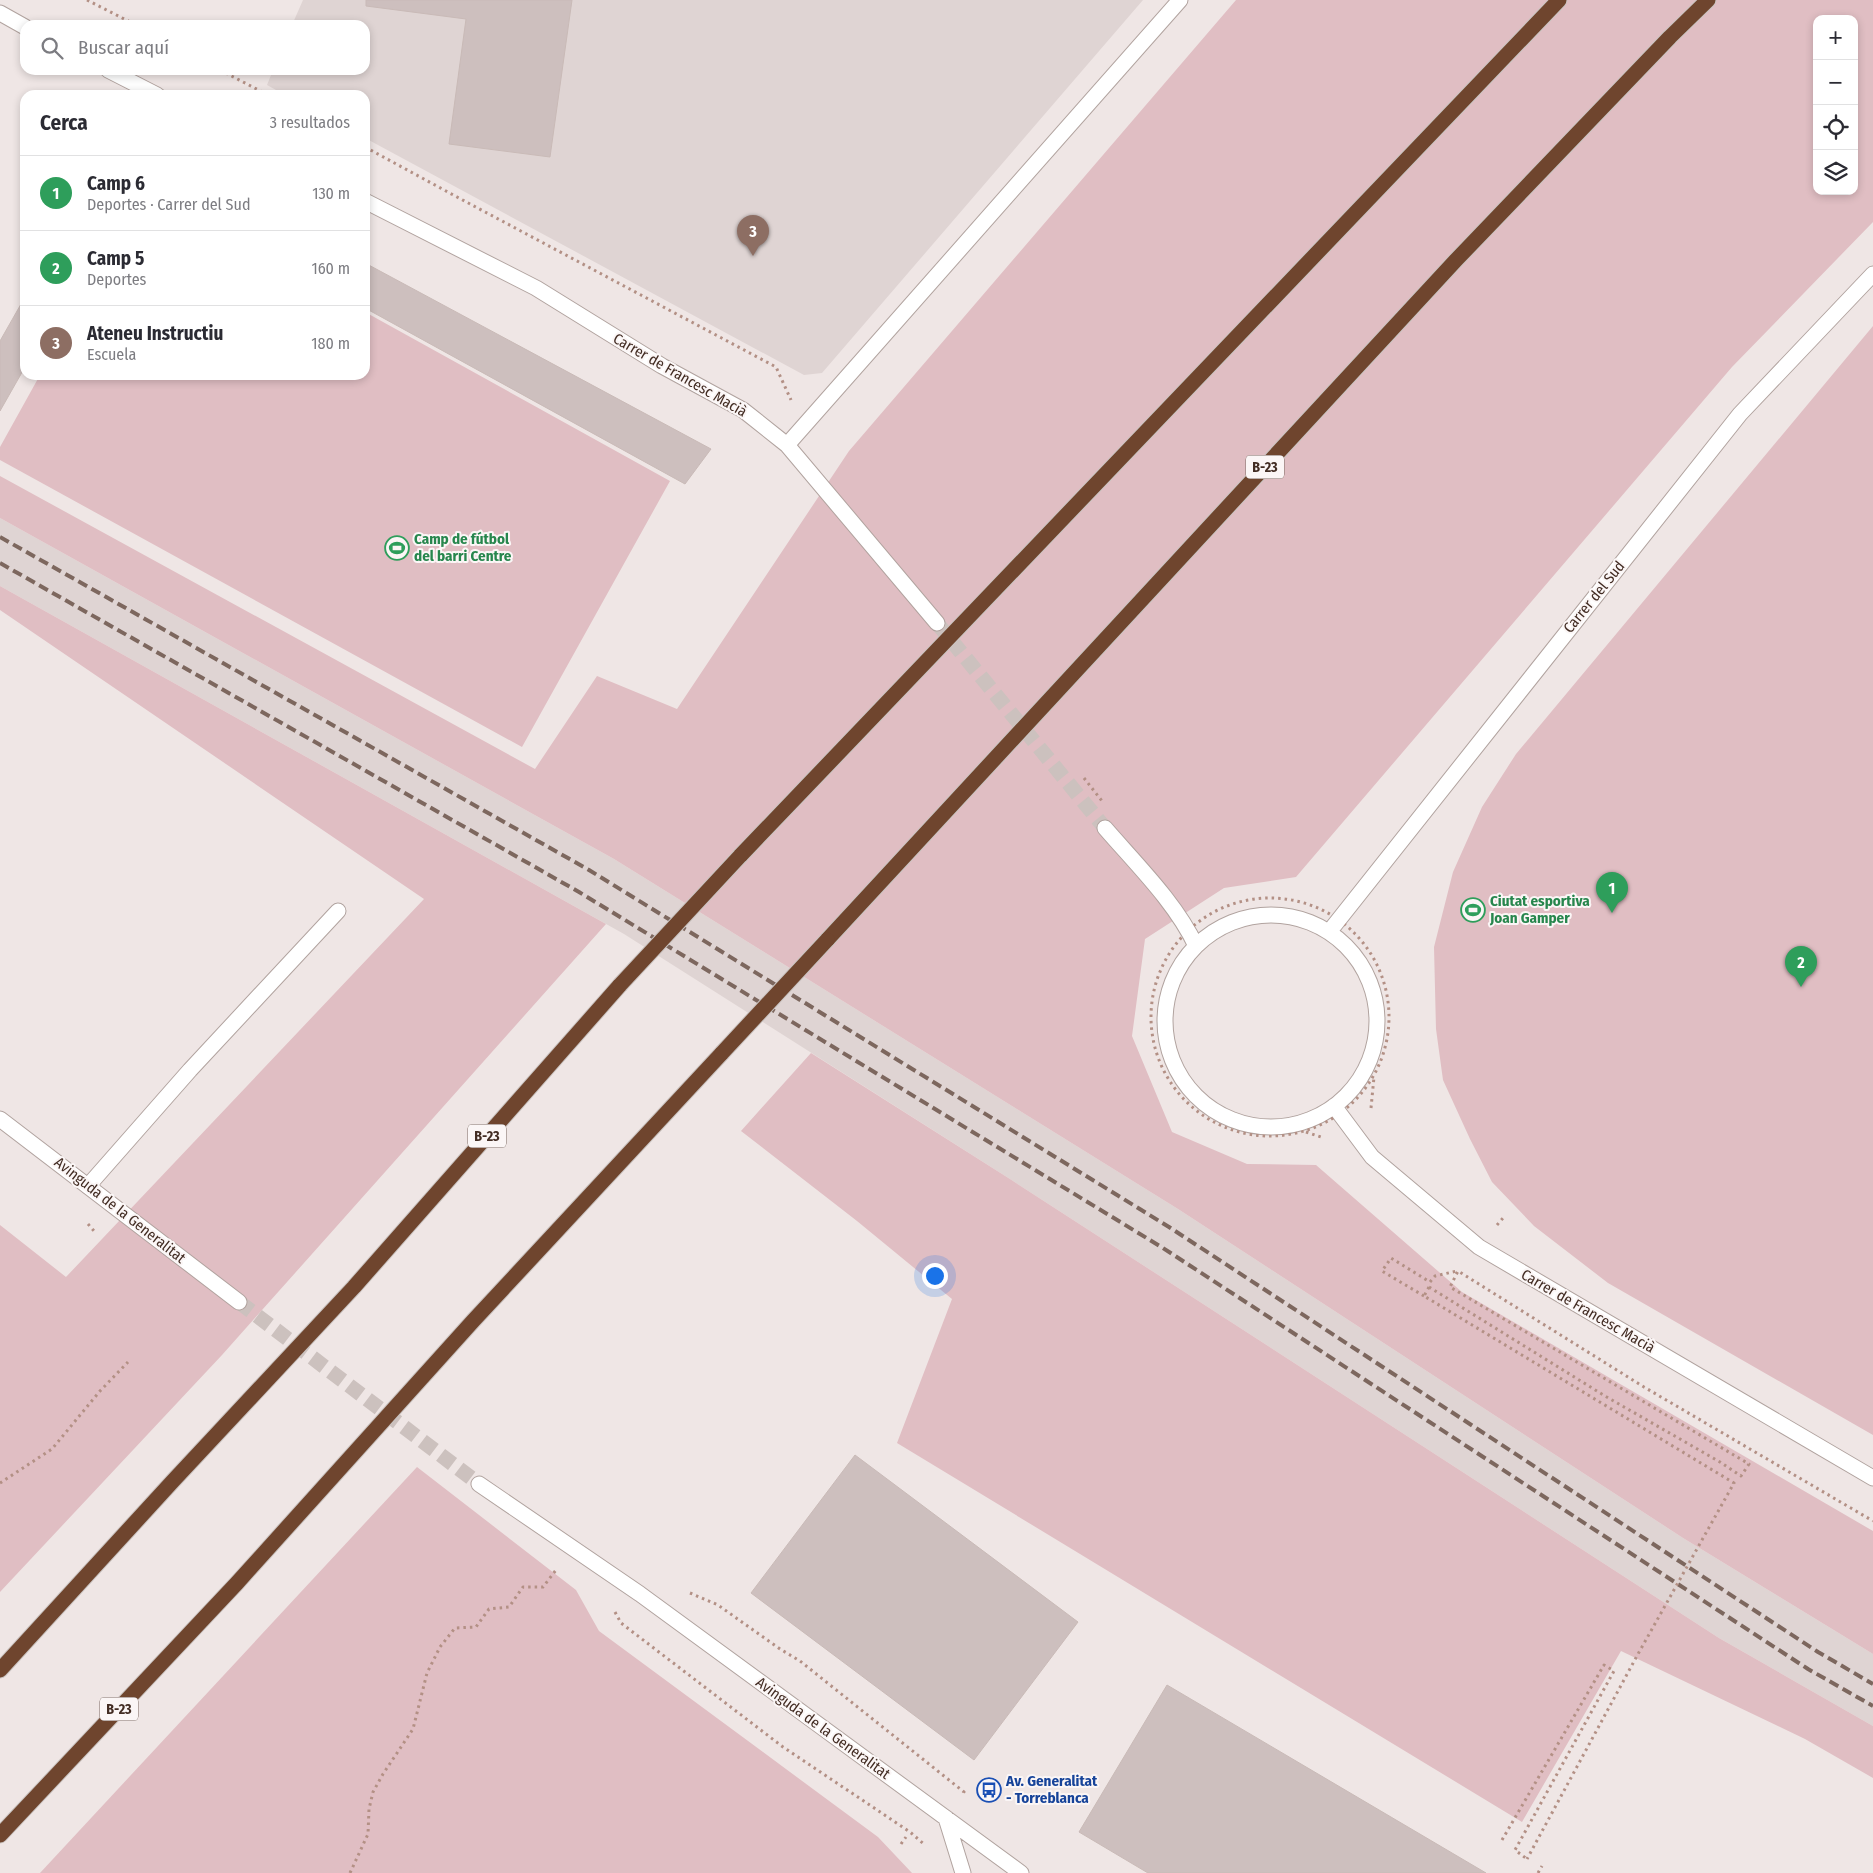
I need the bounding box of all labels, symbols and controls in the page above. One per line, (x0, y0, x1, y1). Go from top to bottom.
map controls (1813, 15, 1858, 195)
button: + (1813, 15, 1858, 60)
search box (20, 20, 370, 75)
icon: search (38, 34, 66, 62)
text: Buscar aquí (78, 36, 169, 59)
button: − (1813, 60, 1858, 105)
button: locate (1813, 105, 1858, 150)
text: Cerca (40, 110, 88, 136)
text: 3 resultados (270, 113, 350, 132)
button: layers (1813, 150, 1858, 195)
text: Camp 6 (87, 172, 145, 195)
text: 1 (53, 184, 59, 203)
text: 130 m (312, 184, 350, 203)
text: Deportes · Carrer del Sud (87, 195, 250, 214)
pin: 3 (737, 215, 769, 256)
text: Camp 5 (87, 247, 144, 270)
text: 2 (52, 259, 60, 278)
text: 160 m (311, 259, 350, 278)
text: Deportes (87, 270, 146, 289)
text: Ateneu Instructiu (87, 322, 223, 345)
street label: Carrer de Francesc Macià (610, 329, 750, 421)
text: 3 (52, 334, 60, 353)
text: 180 m (311, 334, 350, 353)
text: Escuela (87, 345, 136, 364)
road number: B-23 (1246, 456, 1284, 478)
place label: Camp de fútbol del barri Centre (414, 530, 512, 565)
sports icon: Camp de fútbol del barri Centre (384, 535, 410, 561)
street label: Carrer del Sud (1560, 557, 1628, 637)
pin: 1 (1596, 872, 1628, 913)
place label: Ciutat esportiva Joan Gamper (1489, 892, 1590, 927)
sports icon: Ciutat esportiva Joan Gamper (1460, 897, 1486, 923)
pin: 2 (1785, 946, 1817, 987)
road number: B-23 (468, 1124, 506, 1148)
street label: Avinguda de la Generalitat (51, 1153, 189, 1267)
your location (922, 1263, 948, 1289)
street label: Carrer de Francesc Macià (1518, 1265, 1658, 1357)
street label: Avinguda de la Generalitat (752, 1673, 894, 1783)
road number: B-23 (100, 1698, 138, 1720)
place label: Av. Generalitat - Torreblanca (1005, 1772, 1098, 1807)
bus stop icon: Av. Generalitat - Torreblanca (976, 1777, 1002, 1803)

